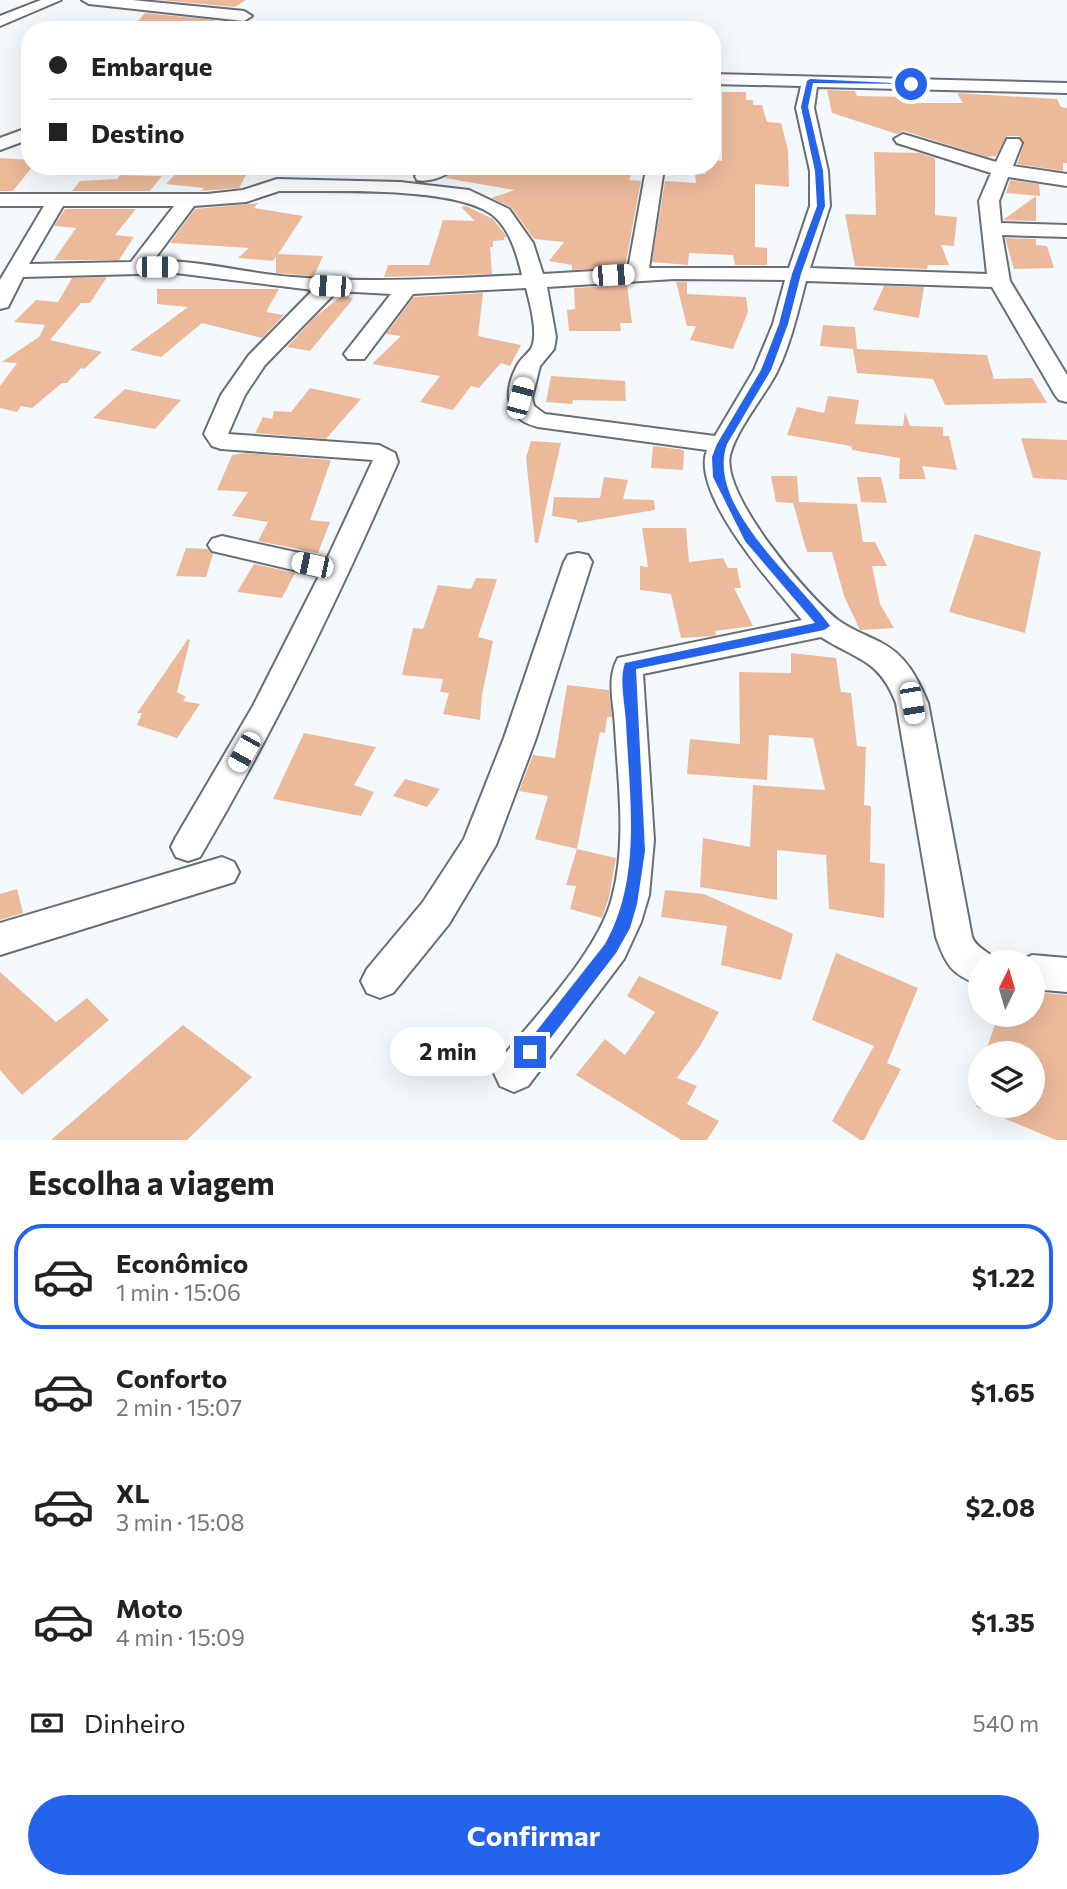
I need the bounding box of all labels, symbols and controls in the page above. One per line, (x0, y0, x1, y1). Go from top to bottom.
text: Embarque (91, 50, 212, 81)
route start (895, 68, 927, 100)
text: Destino (91, 117, 185, 148)
car (137, 257, 179, 278)
car (592, 263, 635, 287)
car (309, 274, 352, 298)
car (505, 375, 536, 421)
car (290, 550, 335, 580)
car (899, 680, 926, 726)
car (225, 729, 264, 775)
north arrow (968, 950, 1045, 1027)
map controls (968, 950, 1045, 1118)
callout: 2 min (390, 1028, 505, 1076)
route end (514, 1036, 546, 1068)
text: 2 min (419, 1037, 477, 1065)
button: layers (968, 1041, 1045, 1118)
text: Escolha a viagem (28, 1162, 275, 1202)
icon: car (32, 1245, 95, 1308)
text: Econômico (116, 1247, 248, 1278)
text: $1.22 (972, 1261, 1035, 1292)
text: 1 min · 15:06 (116, 1278, 241, 1306)
icon: car (32, 1360, 95, 1423)
text: Conforto (116, 1362, 227, 1393)
text: $1.65 (971, 1376, 1035, 1407)
text: 2 min · 15:07 (116, 1393, 242, 1421)
icon: car (32, 1475, 95, 1538)
text: XL (116, 1477, 150, 1508)
text: $2.08 (965, 1491, 1035, 1522)
text: 3 min · 15:08 (116, 1508, 244, 1536)
icon: car (32, 1590, 95, 1653)
text: Moto (116, 1592, 183, 1623)
text: $1.35 (971, 1606, 1035, 1637)
text: 4 min · 15:09 (116, 1623, 245, 1651)
icon: cash (28, 1704, 66, 1742)
text: Dinheiro (84, 1707, 186, 1738)
text: 540 m (973, 1709, 1039, 1737)
button: Confirmar (28, 1795, 1039, 1875)

